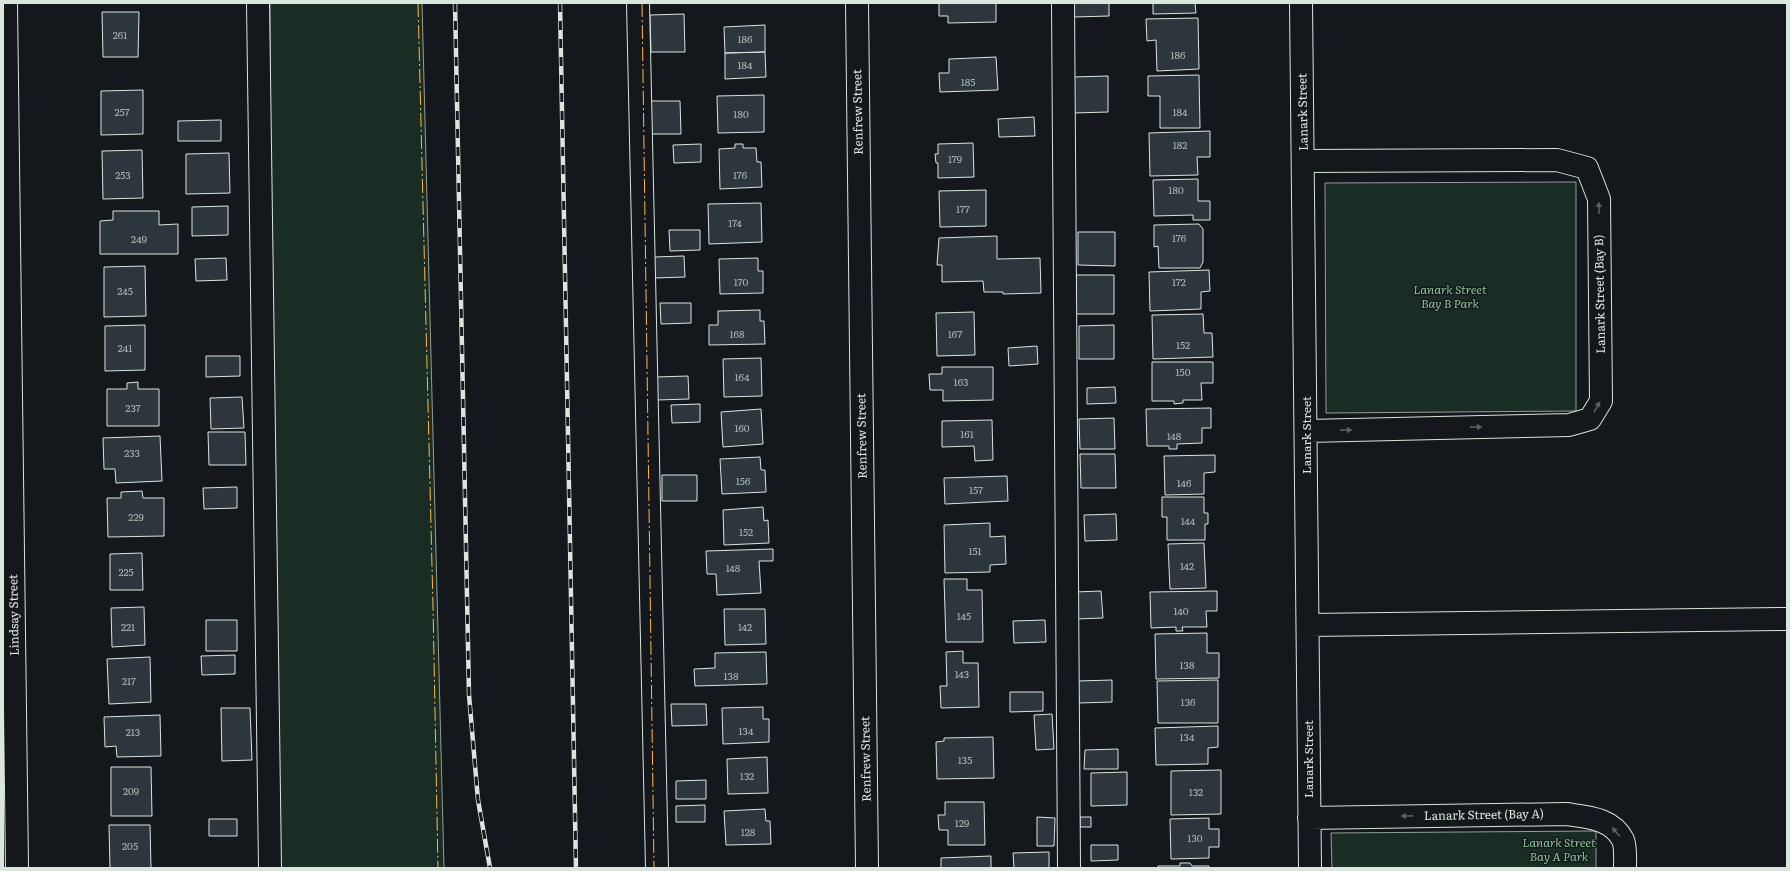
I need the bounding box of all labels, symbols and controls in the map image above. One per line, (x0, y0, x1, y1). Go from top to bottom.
house number: 261 (113, 27, 127, 42)
house number: 186 (738, 31, 753, 46)
house number: 186 (1171, 47, 1186, 62)
house number: 184 (737, 57, 753, 72)
street label: Renfrew Street (847, 69, 867, 155)
street label: Lanark Street (1292, 73, 1312, 151)
house number: 185 (961, 74, 975, 89)
house number: 257 (114, 104, 130, 119)
house number: 184 (1172, 104, 1188, 119)
house number: 180 (733, 106, 749, 121)
house number: 182 (1173, 137, 1187, 152)
house number: 179 (948, 151, 962, 166)
house number: 253 (115, 167, 131, 182)
house number: 176 (733, 167, 748, 182)
house number: 180 (1168, 182, 1184, 197)
house number: 177 (956, 201, 970, 216)
one-way arrow (1596, 201, 1602, 214)
house number: 174 (728, 215, 742, 230)
house number: 176 (1172, 230, 1187, 245)
house number: 249 (131, 231, 147, 246)
street label: Lanark Street (Bay B) (1589, 234, 1609, 354)
house number: 170 (734, 274, 749, 289)
house number: 172 (1172, 274, 1186, 289)
park label: Lanark Street Bay B Park (1413, 280, 1487, 312)
house number: 245 (117, 283, 133, 298)
house number: 168 (730, 326, 745, 341)
house number: 167 (948, 326, 962, 341)
house number: 152 (1176, 337, 1190, 352)
house number: 241 (118, 340, 132, 355)
house number: 150 (1176, 364, 1191, 379)
house number: 164 (735, 369, 750, 384)
house number: 163 (954, 374, 968, 389)
street label: Renfrew Street (851, 393, 871, 479)
street label: Lanark Street (1297, 396, 1315, 474)
house number: 237 (125, 400, 141, 415)
one-way arrow (1594, 401, 1601, 413)
house number: 160 (734, 420, 750, 435)
one-way arrow (1470, 424, 1483, 430)
house number: 161 (960, 426, 974, 441)
one-way arrow (1340, 427, 1353, 433)
house number: 148 (1167, 428, 1182, 443)
house number: 233 (124, 445, 140, 460)
house number: 156 (736, 473, 751, 488)
house number: 146 (1177, 475, 1192, 490)
house number: 157 (969, 482, 983, 497)
house number: 229 (128, 509, 144, 524)
house number: 144 (1181, 513, 1196, 528)
house number: 152 (739, 524, 753, 539)
house number: 151 (968, 543, 982, 558)
house number: 142 (1180, 558, 1194, 573)
house number: 148 (726, 560, 741, 575)
house number: 225 (118, 564, 134, 579)
street label: Lindsay Street (3, 574, 23, 656)
house number: 140 (1174, 603, 1189, 618)
house number: 145 (957, 608, 971, 623)
house number: 221 (121, 619, 135, 634)
house number: 142 (738, 619, 752, 634)
house number: 138 (1180, 657, 1195, 672)
house number: 143 (955, 666, 969, 681)
house number: 138 (724, 668, 739, 683)
house number: 217 (122, 673, 136, 688)
house number: 136 (1181, 694, 1196, 709)
street label: Renfrew Street (855, 716, 875, 802)
street label: Lanark Street (1299, 720, 1317, 798)
house number: 134 (739, 723, 754, 738)
house number: 213 (126, 724, 140, 739)
house number: 134 (1180, 729, 1195, 744)
house number: 135 (958, 752, 972, 767)
house number: 132 (740, 768, 754, 783)
house number: 209 (123, 783, 139, 798)
house number: 132 (1189, 784, 1203, 799)
street label: Lanark Street (Bay A) (1424, 804, 1544, 824)
one-way arrow (1400, 813, 1413, 819)
house number: 129 (955, 815, 969, 830)
house number: 128 (741, 824, 756, 839)
one-way arrow (1611, 827, 1620, 837)
house number: 130 (1187, 830, 1203, 845)
park label: Lanark Street Bay A Park (1522, 833, 1596, 865)
house number: 205 (122, 838, 138, 853)

